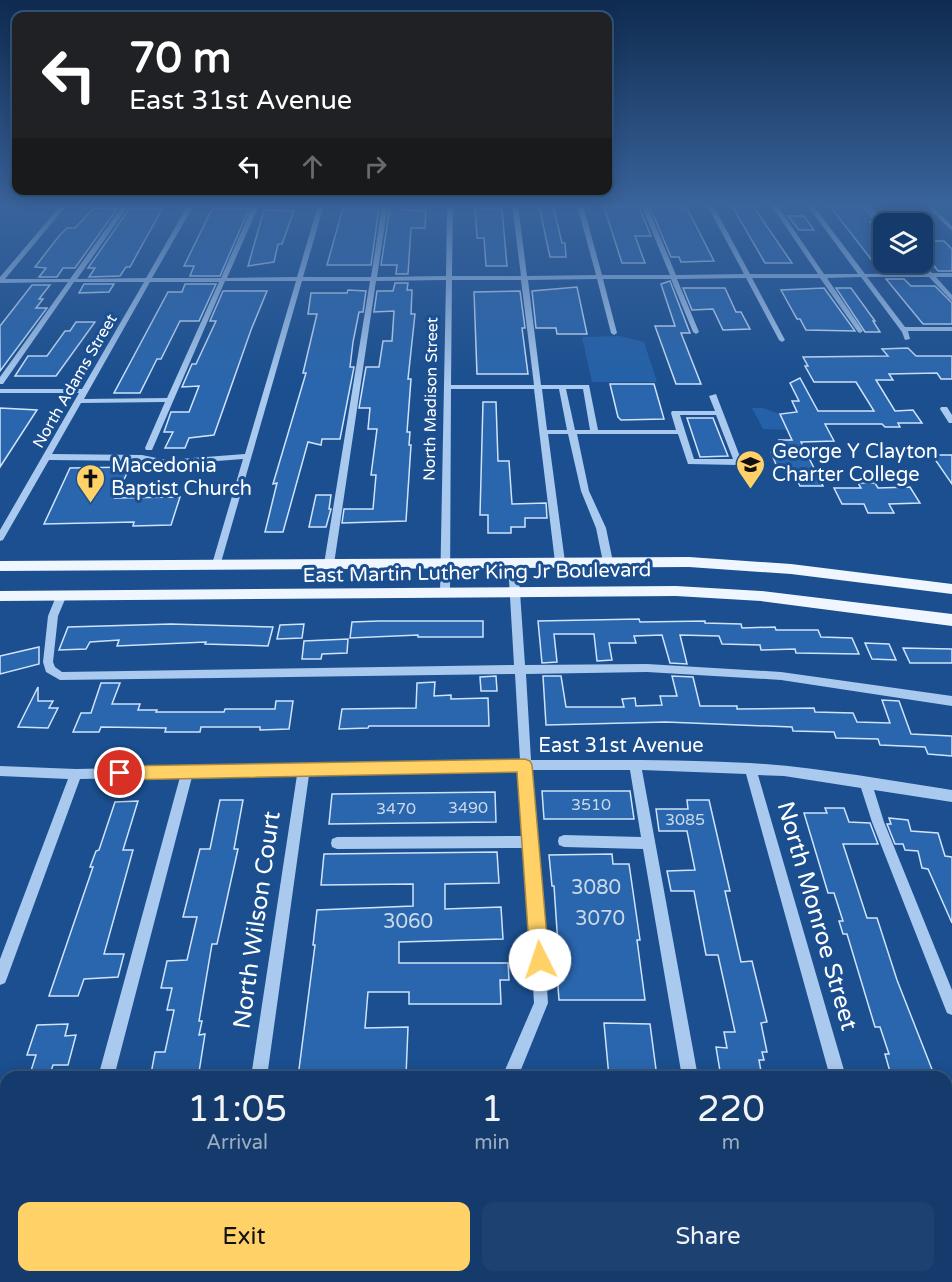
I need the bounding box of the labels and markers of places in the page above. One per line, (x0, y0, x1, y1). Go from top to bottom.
place label: George Y Clayton Charter College (772, 440, 938, 487)
school or university icon: George Y Clayton Charter College (735, 448, 767, 490)
place label: Macedonia Baptist Church (111, 454, 252, 501)
church icon: Macedonia Baptist Church (74, 462, 106, 504)
pin (94, 747, 145, 798)

